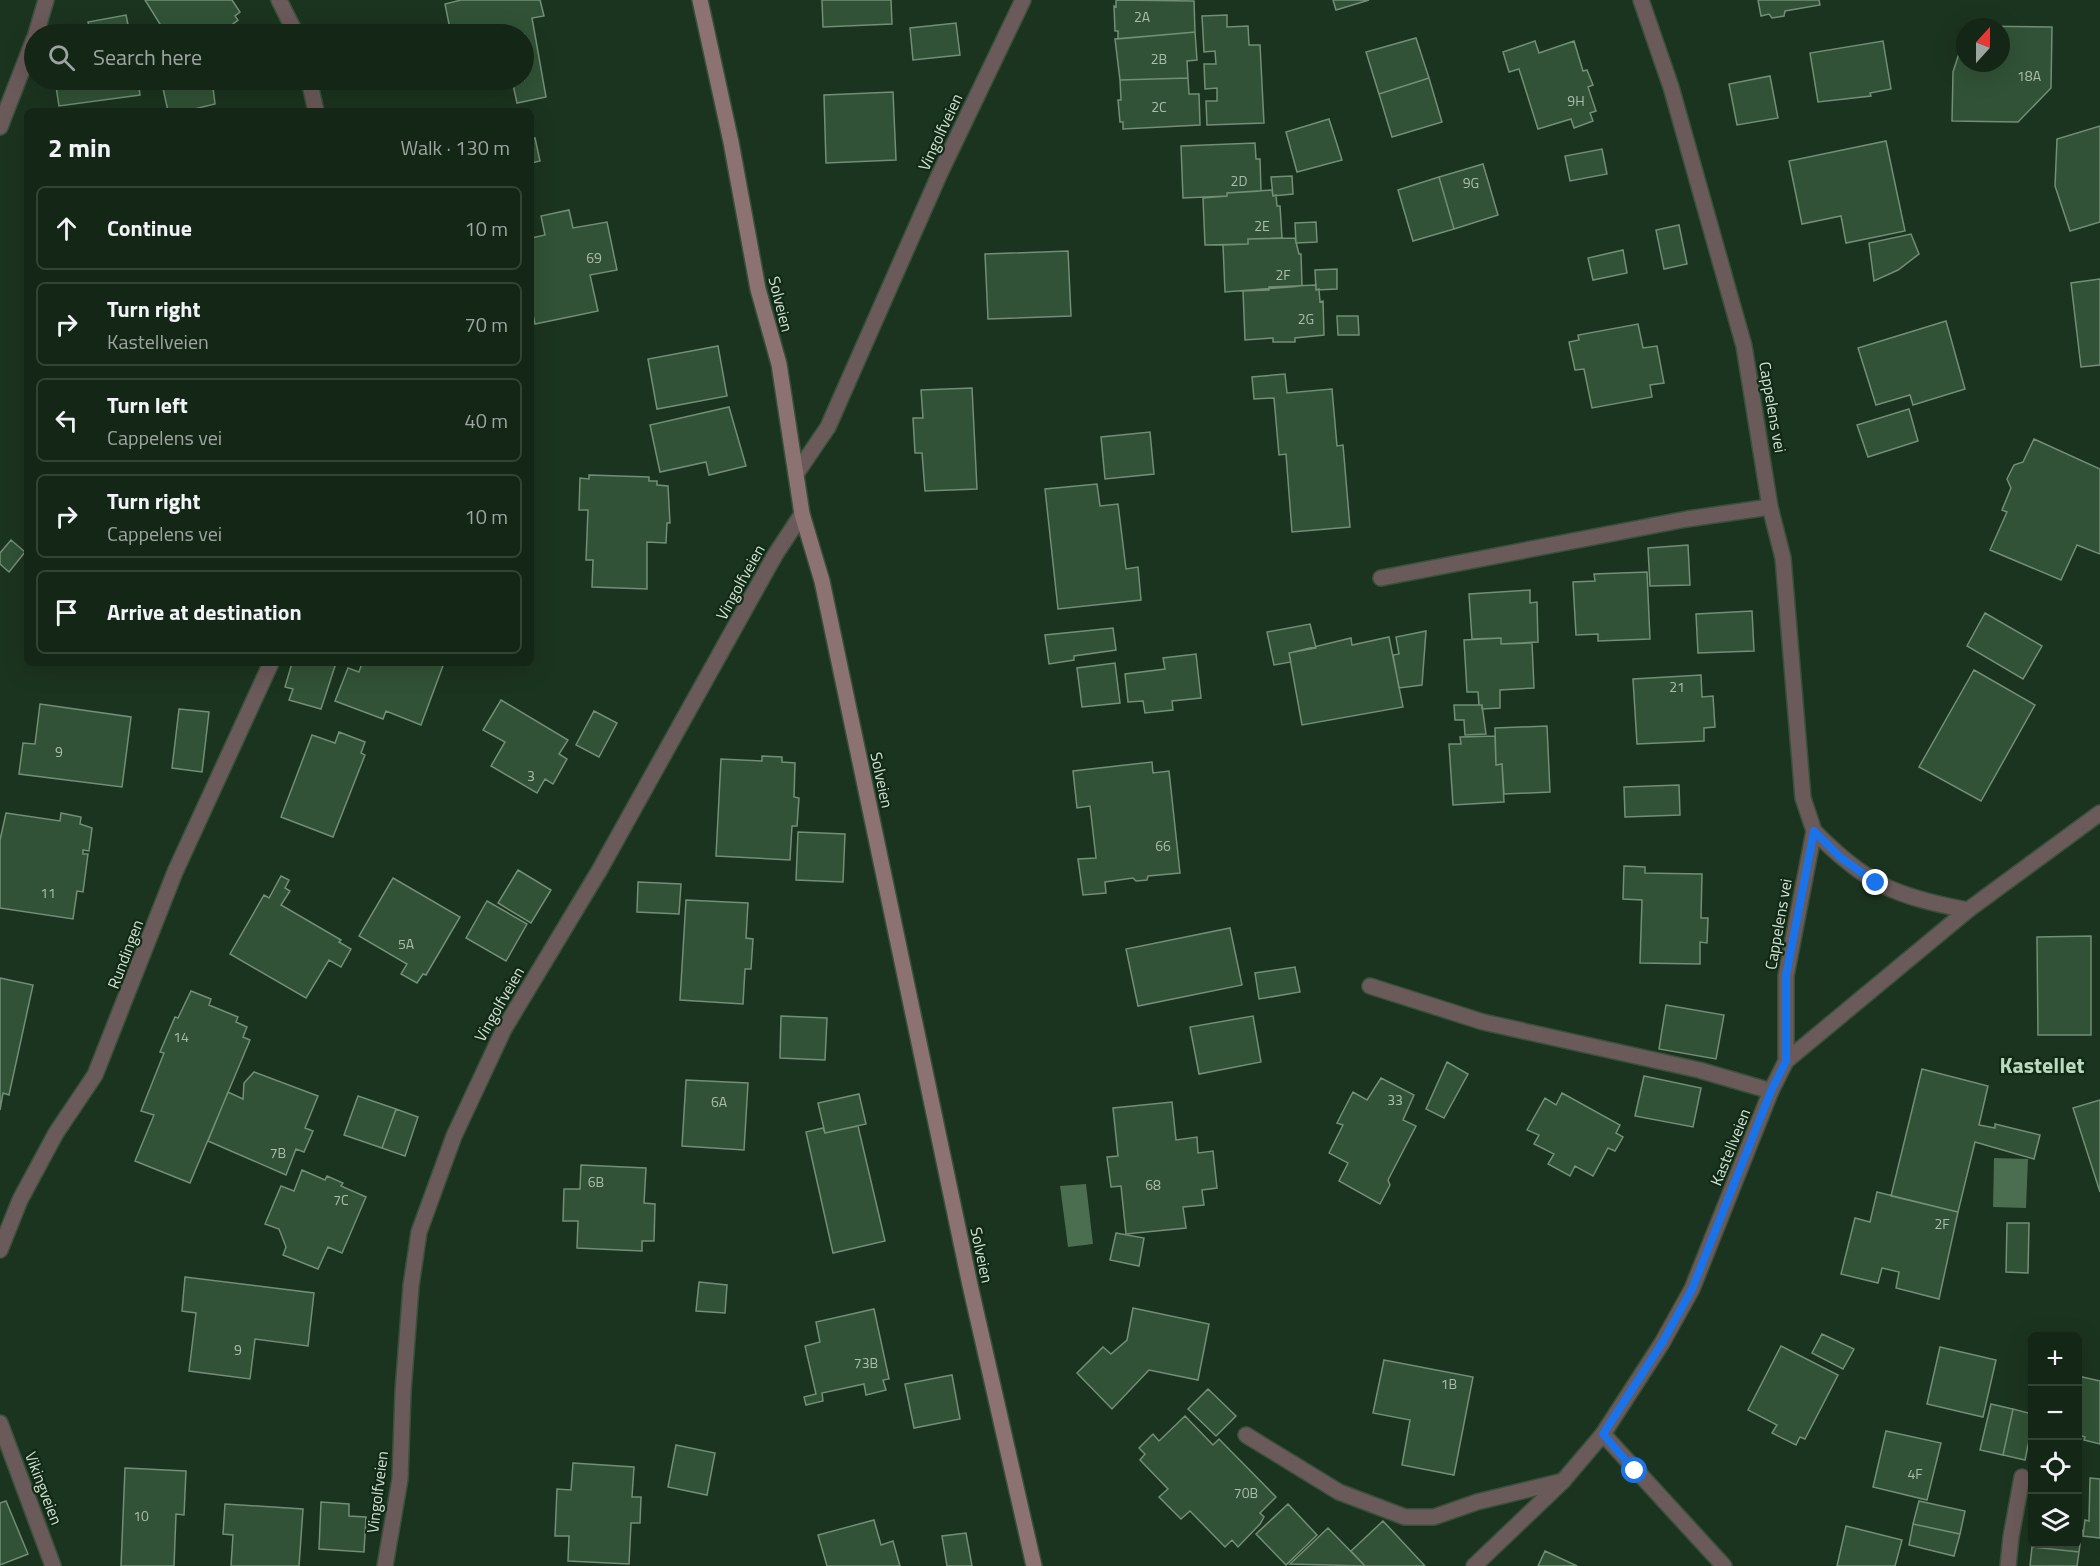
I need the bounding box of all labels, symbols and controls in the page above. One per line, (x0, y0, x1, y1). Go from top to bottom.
house number: 2A (1134, 6, 1151, 27)
north arrow (1956, 18, 2010, 72)
search box (24, 24, 534, 90)
text: Search here (93, 40, 202, 74)
icon: search (45, 41, 78, 74)
house number: 2B (1151, 48, 1167, 69)
house number: 18A (2017, 65, 2042, 86)
street label: Vingolfveien (912, 89, 968, 175)
house number: 9H (1567, 90, 1585, 111)
house number: 2C (1151, 96, 1167, 117)
text: 2 min (48, 128, 111, 167)
text: Walk · 130 m (401, 132, 510, 163)
house number: 2D (1231, 170, 1247, 191)
house number: 9G (1463, 172, 1479, 193)
text: Continue (107, 211, 192, 245)
icon: ahead (50, 212, 83, 245)
text: 10 m (464, 213, 508, 244)
house number: 2E (1254, 215, 1270, 236)
house number: 69 (586, 247, 602, 268)
house number: 2F (1275, 264, 1291, 285)
street label: Solveien (763, 274, 799, 334)
text: Turn right (107, 292, 201, 326)
icon: right (50, 308, 83, 341)
house number: 2G (1298, 308, 1314, 329)
text: 70 m (464, 309, 508, 340)
text: Kastellveien (107, 326, 209, 357)
street label: Cappelens vei (1753, 360, 1793, 454)
text: Turn left (107, 388, 188, 422)
icon: left (50, 404, 83, 437)
text: 40 m (464, 405, 508, 436)
text: Cappelens vei (107, 422, 222, 453)
text: Turn right (107, 484, 201, 518)
icon: right (50, 500, 83, 533)
text: 10 m (464, 501, 508, 532)
text: Cappelens vei (107, 518, 222, 549)
street label: Vingolfveien (709, 540, 771, 624)
text: Arrive at destination (107, 595, 302, 629)
icon: arrive (50, 596, 83, 629)
house number: 21 (1669, 676, 1685, 697)
house number: 9 (55, 741, 63, 762)
street label: Solveien (864, 750, 900, 810)
house number: 3 (527, 765, 535, 786)
house number: 66 (1155, 835, 1171, 856)
route end (1862, 869, 1888, 895)
street label: Cappelens vei (1758, 877, 1798, 971)
house number: 11 (40, 882, 56, 903)
street label: Rundingen (101, 916, 149, 992)
house number: 5A (398, 933, 415, 954)
street label: Vingolfveien (468, 962, 530, 1046)
house number: 14 (173, 1026, 189, 1047)
district label: Kastellet (2000, 1048, 2084, 1082)
house number: 33 (1387, 1089, 1403, 1110)
house number: 6A (711, 1091, 728, 1112)
street label: Kastellveien (1704, 1105, 1756, 1189)
house number: 7B (270, 1142, 286, 1163)
house number: 6B (588, 1171, 604, 1192)
house number: 68 (1145, 1174, 1161, 1195)
house number: 7C (333, 1189, 349, 1210)
house number: 2F (1934, 1213, 1950, 1234)
street label: Solveien (964, 1225, 1000, 1285)
map controls (2028, 1332, 2082, 1548)
button: + (2028, 1332, 2082, 1386)
house number: 9 (234, 1339, 242, 1360)
house number: 73B (854, 1352, 878, 1373)
house number: 1B (1441, 1373, 1457, 1394)
button: − (2028, 1386, 2082, 1440)
button: locate (2028, 1440, 2082, 1494)
street label: Vikingveien (19, 1448, 69, 1528)
street label: Vingolfveien (360, 1449, 394, 1535)
route start (1621, 1457, 1647, 1483)
house number: 4F (1907, 1463, 1923, 1484)
house number: 70B (1234, 1482, 1258, 1503)
button: layers (2028, 1494, 2082, 1548)
house number: 10 (133, 1505, 149, 1526)

